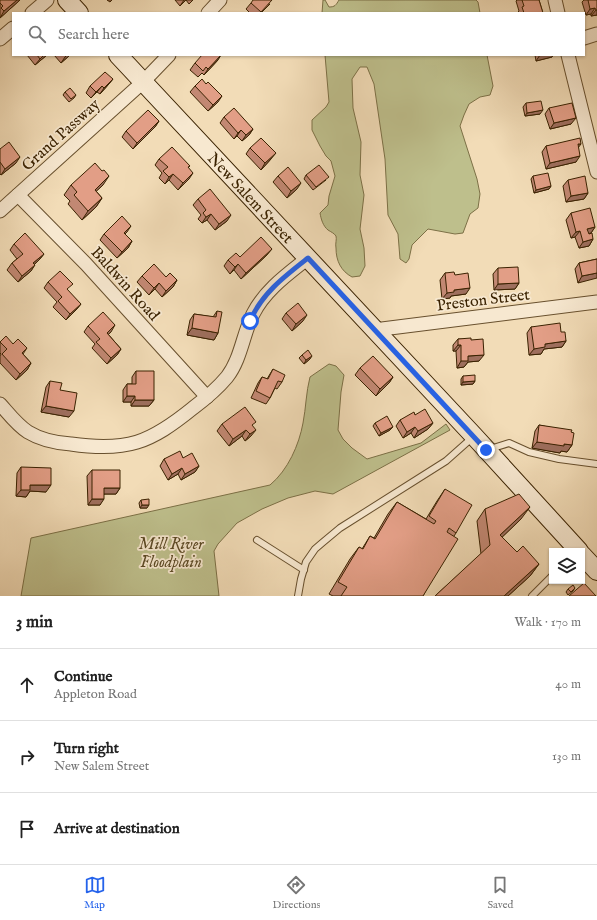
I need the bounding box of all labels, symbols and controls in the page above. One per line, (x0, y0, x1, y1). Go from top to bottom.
search box (12, 12, 585, 56)
icon: search (26, 23, 48, 45)
text: Search here (58, 25, 129, 44)
street label: Grand Passway (18, 95, 105, 176)
street label: New Salem Street (202, 149, 297, 249)
street label: Baldwin Road (86, 243, 163, 326)
street label: Preston Street (435, 285, 532, 317)
route start (241, 312, 259, 330)
route end (477, 441, 495, 459)
park label: Mill River Floodplain (139, 535, 205, 573)
map controls (549, 548, 585, 584)
button: layers (549, 548, 585, 584)
text: 3 min (16, 612, 53, 633)
text: Walk · 170 m (515, 614, 581, 631)
text: Continue (54, 667, 112, 686)
icon: ahead (16, 674, 38, 696)
text: 40 m (555, 676, 581, 693)
text: Appleton Road (54, 686, 137, 703)
text: Turn right (54, 739, 119, 758)
icon: right (16, 746, 38, 768)
text: 130 m (552, 748, 581, 765)
text: New Salem Street (54, 758, 149, 775)
icon: arrive (16, 818, 38, 840)
text: Arrive at destination (54, 819, 180, 838)
tab: Map (84, 874, 106, 912)
tab: Directions (273, 874, 320, 912)
tab: Saved (487, 874, 513, 912)

